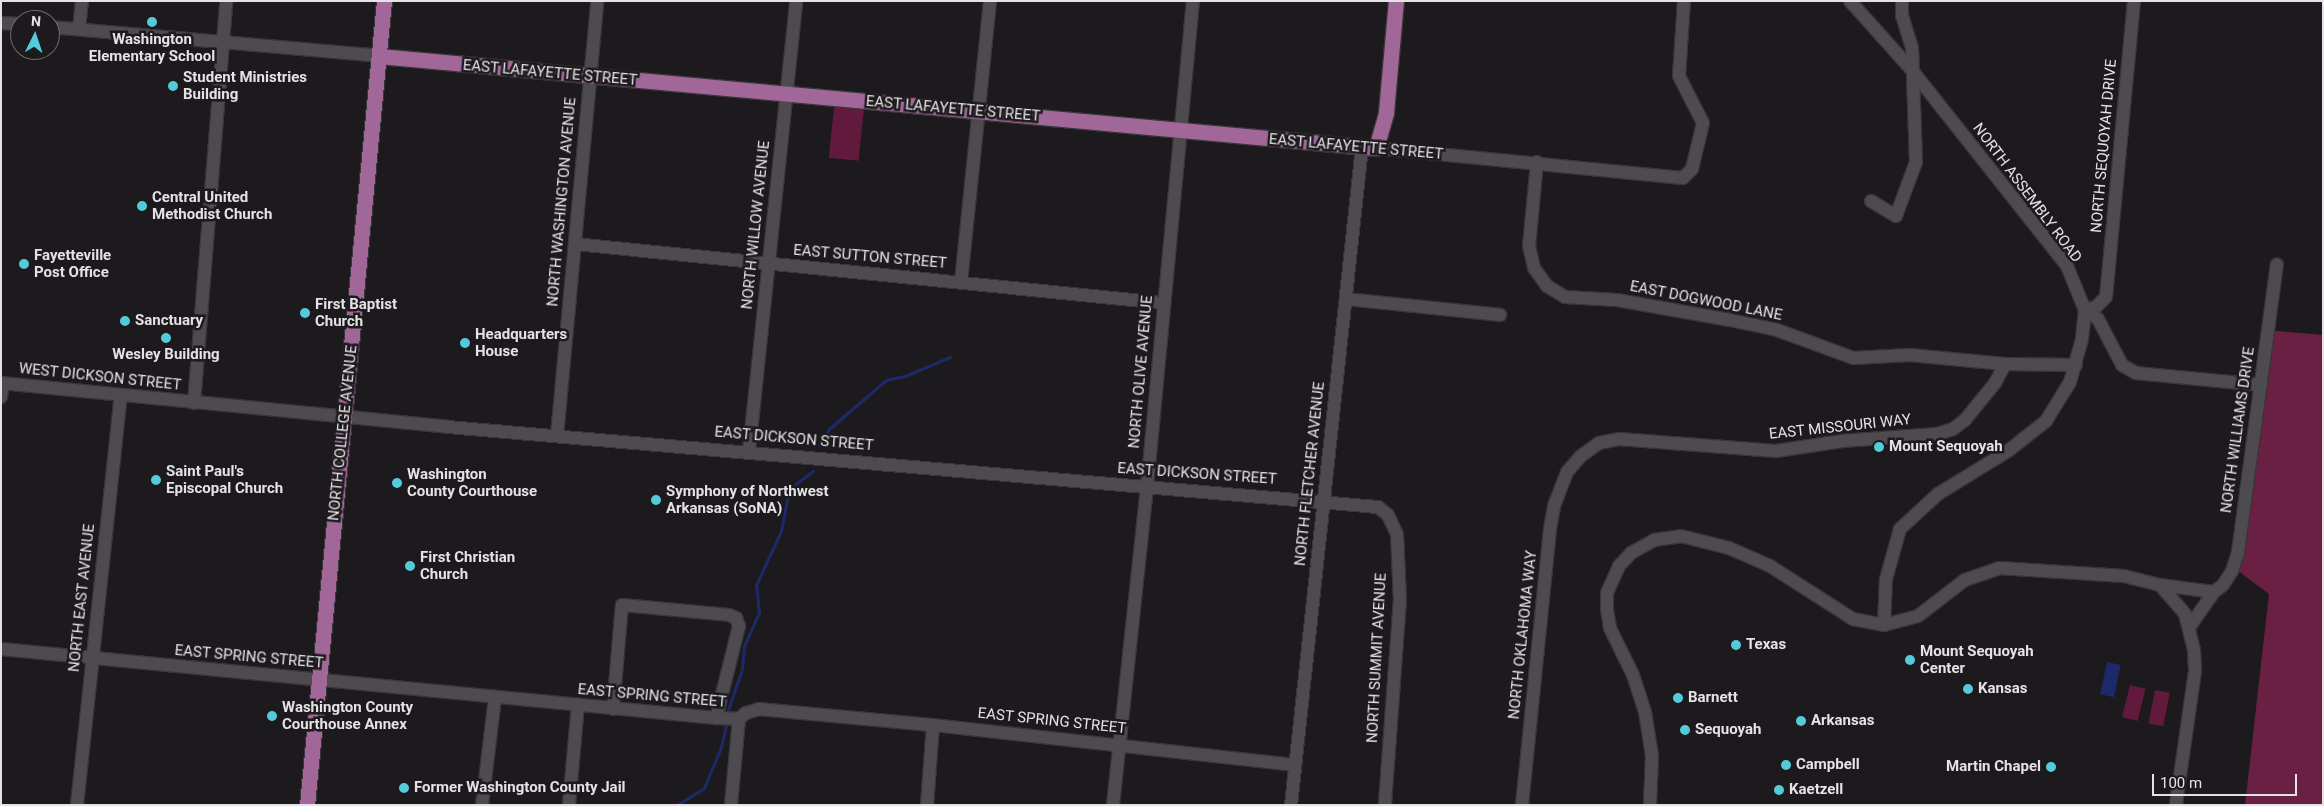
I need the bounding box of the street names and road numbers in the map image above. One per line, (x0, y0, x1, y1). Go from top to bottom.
street label: EAST LAFAYETTE STREET (462, 56, 638, 90)
street label: NORTH SEQUOYAH DRIVE (2087, 58, 2121, 234)
street label: EAST LAFAYETTE STREET (865, 92, 1041, 126)
street label: NORTH WASHINGTON AVENUE (544, 97, 580, 307)
street label: NORTH ASSEMBLY ROAD (1969, 120, 2085, 266)
street label: EAST LAFAYETTE STREET (1268, 130, 1444, 164)
street label: NORTH WILLOW AVENUE (738, 140, 774, 310)
street label: EAST SUTTON STREET (792, 241, 948, 273)
street label: EAST DOGWOOD LANE (1628, 277, 1784, 325)
street label: NORTH OLIVE AVENUE (1125, 295, 1157, 449)
street label: NORTH COLLEGE AVENUE (325, 344, 361, 522)
street label: NORTH WILLIAMS DRIVE (2217, 346, 2259, 514)
street label: WEST DICKSON STREET (18, 360, 182, 394)
street label: NORTH FLETCHER AVENUE (1291, 381, 1329, 567)
street label: EAST MISSOURI WAY (1768, 411, 1912, 443)
street label: EAST DICKSON STREET (714, 423, 874, 455)
street label: EAST DICKSON STREET (1117, 459, 1277, 489)
street label: NORTH EAST AVENUE (65, 523, 99, 673)
street label: NORTH OKLAHOMA WAY (1505, 550, 1541, 720)
street label: NORTH SUMMIT AVENUE (1364, 572, 1390, 744)
street label: EAST SPRING STREET (174, 642, 324, 672)
street label: EAST SPRING STREET (577, 681, 727, 711)
street label: EAST SPRING STREET (977, 704, 1127, 738)

